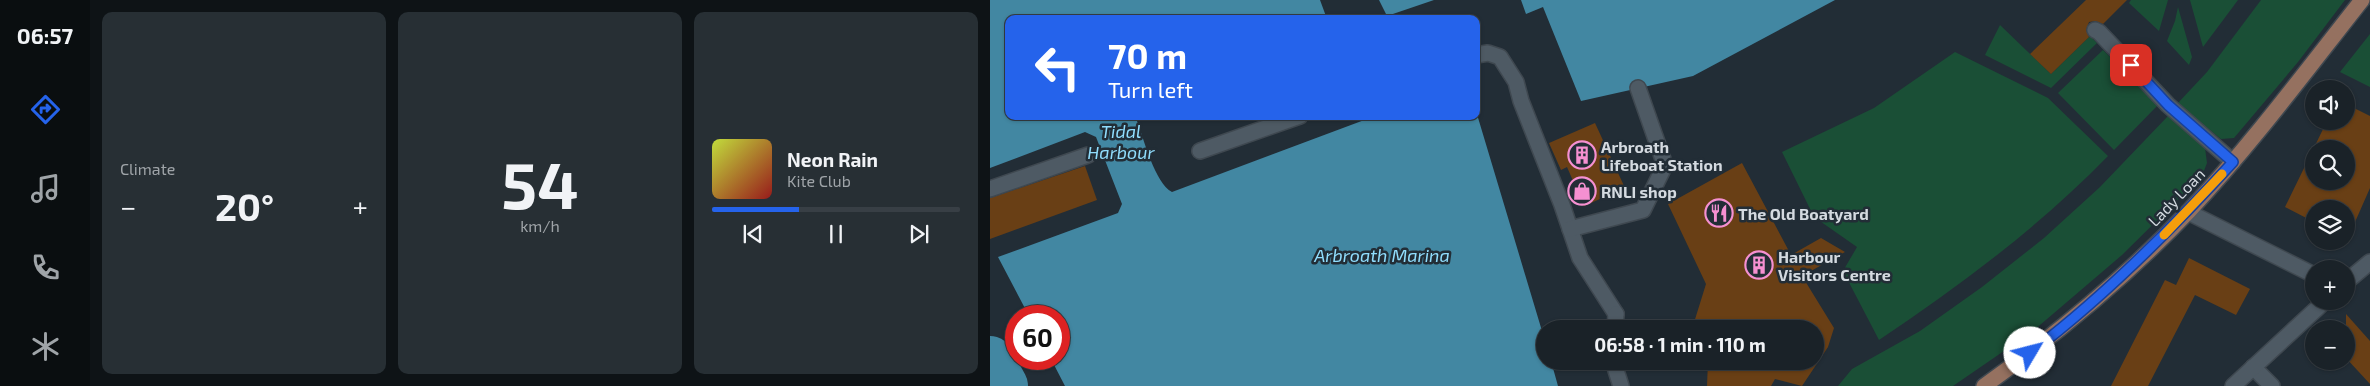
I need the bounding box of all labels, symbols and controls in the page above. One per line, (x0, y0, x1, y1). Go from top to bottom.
text: 06:57 (17, 22, 73, 48)
text: 70 m (1108, 34, 1187, 76)
icon: left (1025, 35, 1090, 100)
pin (2110, 44, 2152, 86)
icon: arrive (2117, 51, 2145, 79)
text: Turn left (1108, 76, 1193, 102)
map controls (2305, 80, 2355, 370)
button: sound (2305, 80, 2355, 130)
icon: directions (28, 92, 63, 127)
water label: Tidal Harbour (1087, 120, 1155, 163)
place label: Arbroath Lifeboat Station (1601, 137, 1723, 174)
building icon: Arbroath Lifeboat Station (1567, 140, 1597, 170)
button: search (2305, 140, 2355, 190)
text: 54 (501, 144, 579, 222)
text: Neon Rain (787, 148, 878, 171)
text: Climate (120, 159, 175, 178)
street label: Lady Loan (2144, 164, 2208, 230)
icon: music (28, 171, 63, 206)
text: Kite Club (787, 171, 851, 190)
shop icon: RNLI shop (1567, 176, 1597, 206)
place label: RNLI shop (1601, 182, 1677, 201)
text: 20° (215, 183, 274, 229)
text: − (120, 189, 136, 223)
text: + (353, 189, 368, 223)
restaurant icon: The Old Boatyard (1704, 198, 1734, 228)
button: layers (2305, 200, 2355, 250)
place label: The Old Boatyard (1738, 204, 1869, 224)
text: km/h (520, 216, 560, 235)
icon: previous (739, 220, 767, 248)
icon: pause (822, 220, 850, 248)
icon: next (905, 220, 933, 248)
water label: Arbroath Marina (1313, 244, 1450, 266)
place label: Harbour Visitors Centre (1778, 247, 1891, 284)
icon: phone (28, 250, 63, 285)
building icon: Harbour Visitors Centre (1744, 250, 1774, 280)
button: + (2305, 260, 2355, 310)
speed limit sign: 60 (1005, 305, 1070, 370)
button: − (2305, 320, 2355, 370)
position arrow (2003, 326, 2055, 378)
icon: climate (28, 329, 63, 364)
text: 06:58 · 1 min · 110 m (1594, 333, 1766, 356)

